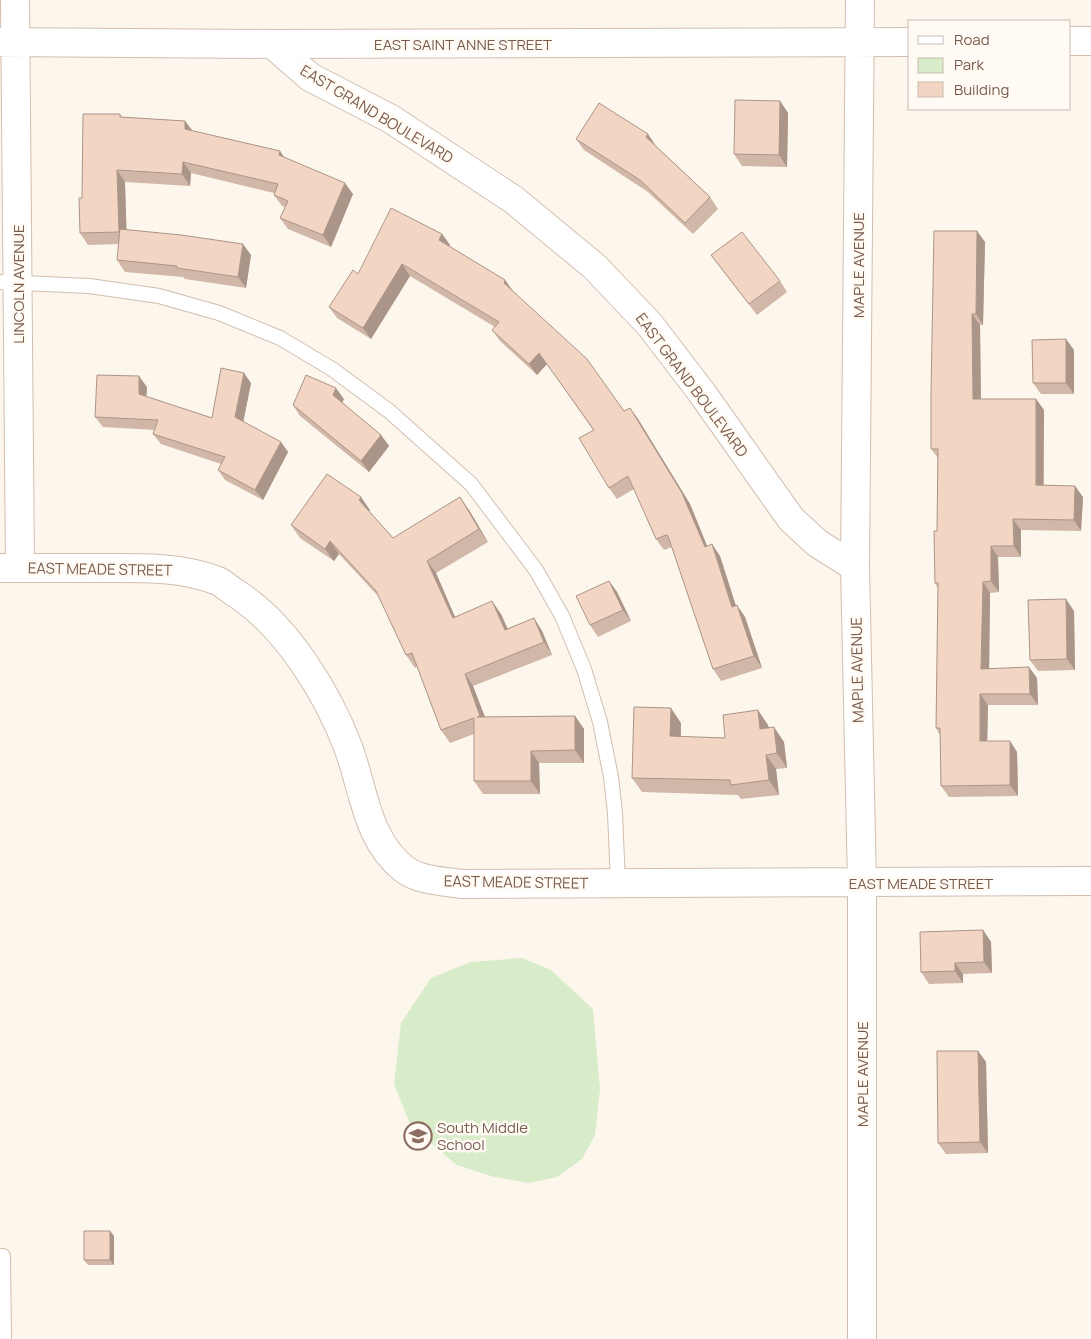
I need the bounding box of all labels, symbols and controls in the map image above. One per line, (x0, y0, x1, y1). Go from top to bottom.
legend (908, 20, 1071, 110)
text: Road (954, 29, 990, 50)
street label: EAST SAINT ANNE STREET (374, 34, 552, 55)
text: Park (954, 54, 984, 75)
street label: EAST GRAND BOULEVARD (297, 60, 457, 168)
text: Building (954, 79, 1009, 100)
street label: MAPLE AVENUE (848, 212, 869, 318)
street label: LINCOLN AVENUE (8, 224, 29, 344)
street label: EAST GRAND BOULEVARD (631, 309, 753, 461)
street label: EAST MEADE STREET (28, 557, 172, 581)
street label: MAPLE AVENUE (846, 617, 868, 723)
street label: EAST MEADE STREET (444, 870, 588, 894)
street label: EAST MEADE STREET (849, 873, 993, 894)
street label: MAPLE AVENUE (852, 1021, 873, 1127)
place label: South Middle School (437, 1117, 528, 1155)
school or university icon: South Middle School (403, 1121, 433, 1151)

